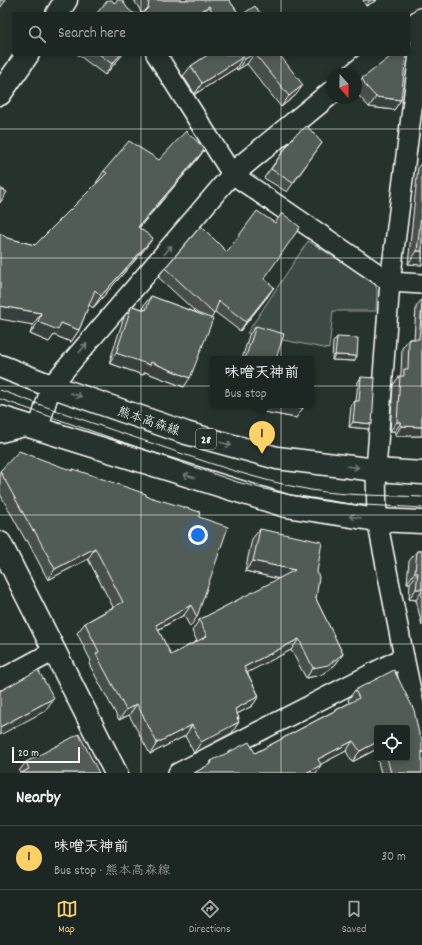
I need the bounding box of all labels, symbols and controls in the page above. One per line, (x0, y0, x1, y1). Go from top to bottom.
search box (12, 12, 410, 56)
icon: search (26, 23, 48, 45)
text: Search here (58, 23, 126, 45)
north arrow (326, 68, 362, 104)
one-way arrow (163, 244, 172, 255)
one-way arrow (79, 343, 88, 354)
popup (210, 356, 314, 408)
text: 味噌天神前 (224, 363, 300, 385)
text: Bus stop (224, 385, 267, 404)
one-way arrow (69, 391, 81, 399)
street label: 熊本高森線 (114, 403, 183, 442)
pin: 1 (249, 421, 275, 454)
road number: 28 (196, 429, 216, 449)
one-way arrow (219, 441, 232, 448)
one-way arrow (346, 463, 359, 471)
one-way arrow (182, 472, 195, 479)
one-way arrow (349, 513, 362, 521)
your location (188, 525, 208, 545)
map controls (374, 725, 410, 761)
button: locate (374, 725, 410, 761)
scale bar (12, 745, 80, 764)
text: 20 m (18, 746, 39, 762)
text: Nearby (16, 787, 60, 811)
text: 味噌天神前 (54, 837, 129, 859)
text: 1 (28, 848, 30, 867)
text: 30 m (381, 848, 406, 867)
text: Bus stop · 熊本高森線 (54, 862, 170, 881)
tab: Map (56, 898, 78, 938)
tab: Directions (189, 898, 231, 938)
tab: Saved (342, 898, 366, 938)

